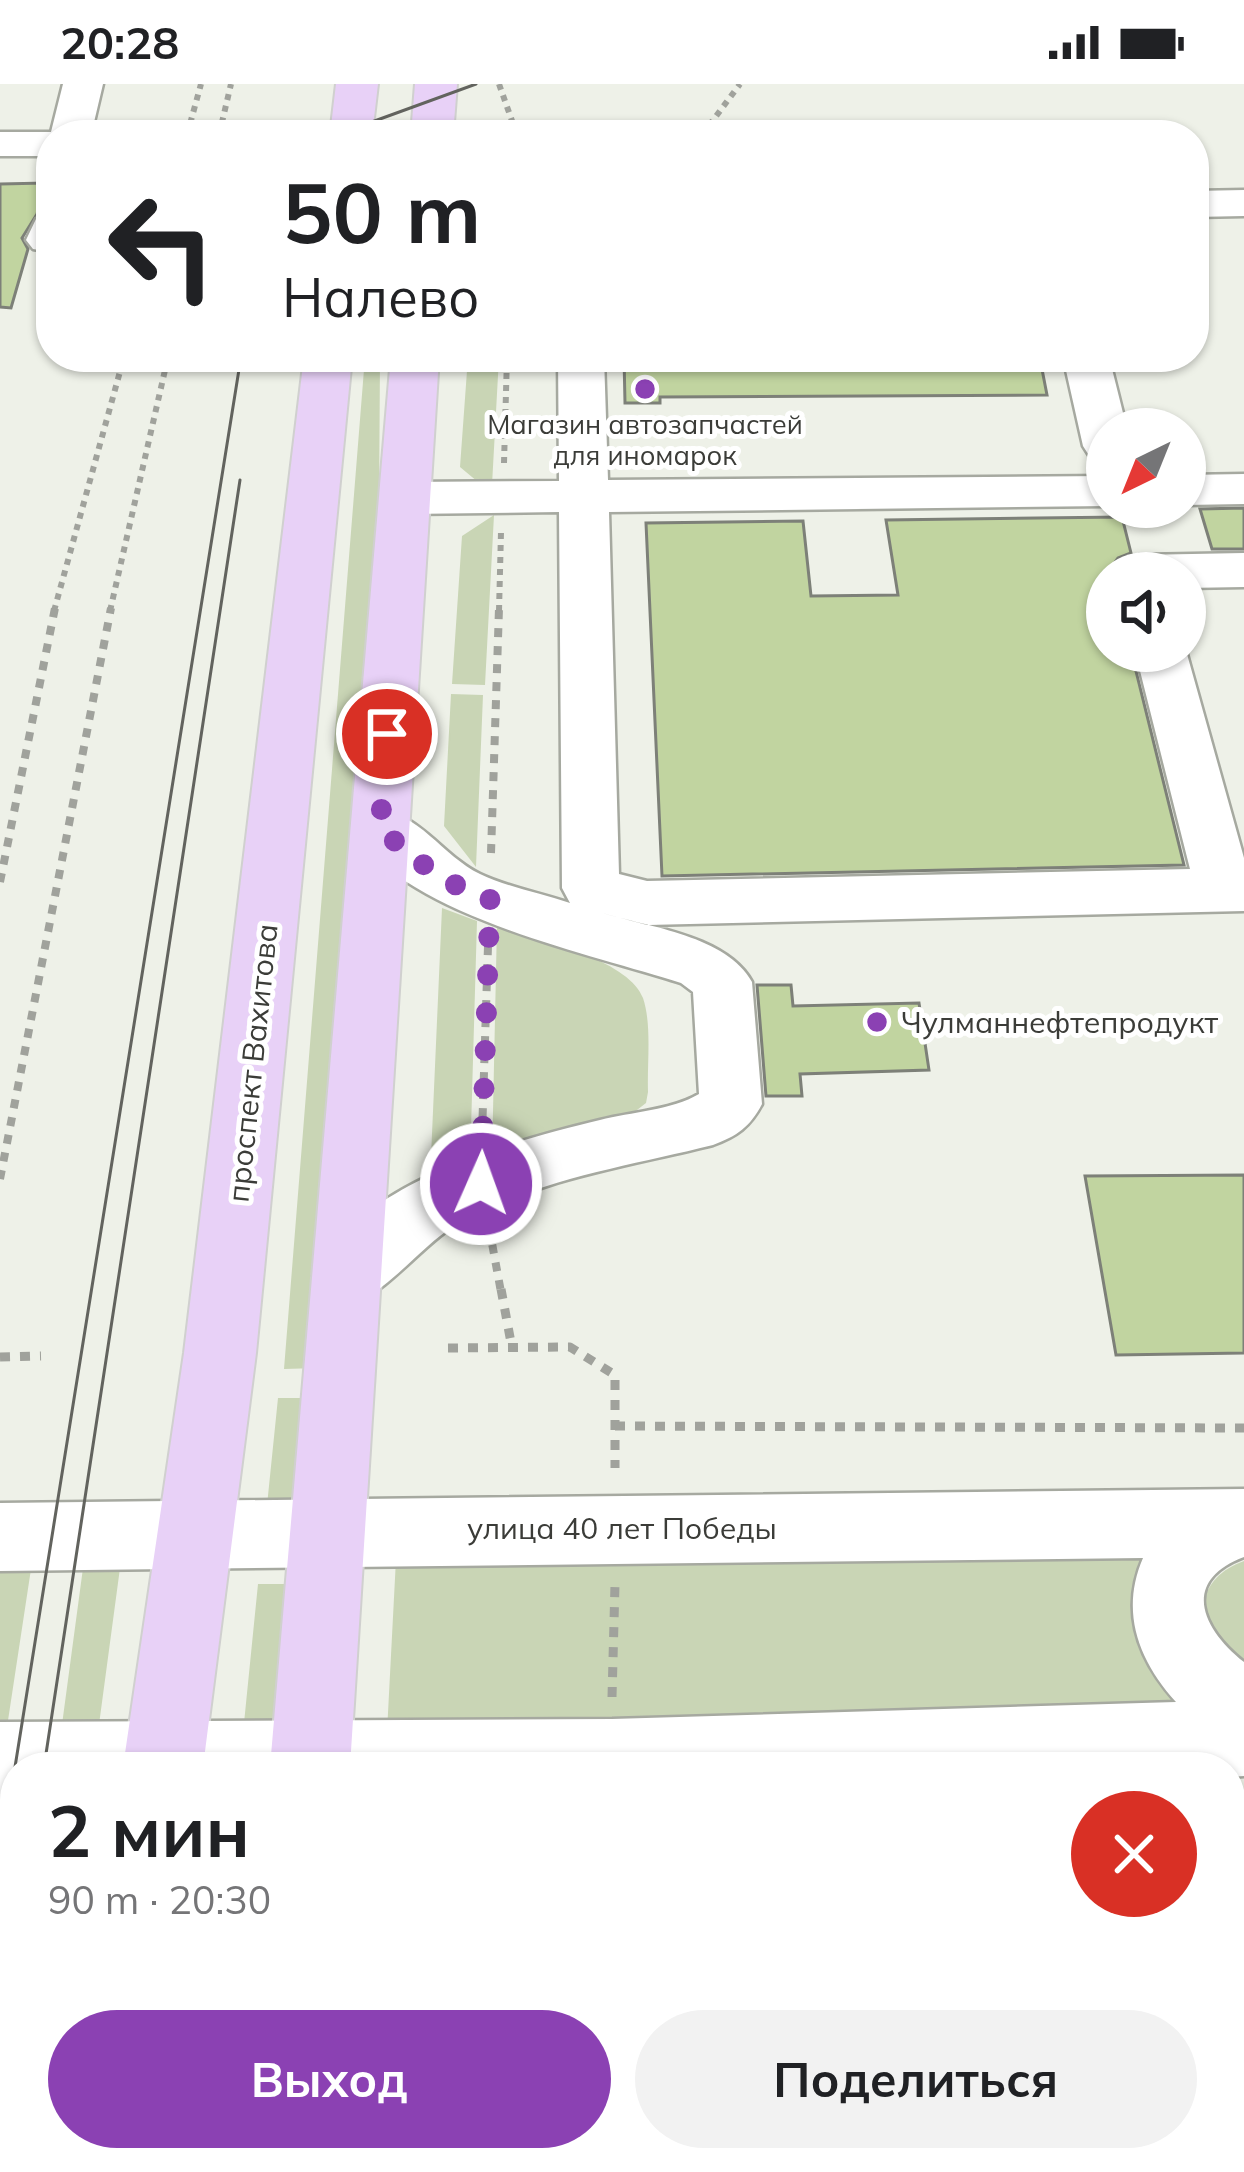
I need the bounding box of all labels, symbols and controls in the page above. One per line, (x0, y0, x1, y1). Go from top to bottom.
text: 20:28 (60, 14, 179, 70)
text: 50 m (282, 159, 481, 264)
icon: left (84, 168, 240, 324)
text: Налево (282, 263, 479, 331)
marker: Магазин автозапчастей для иномарок (632, 376, 658, 402)
place label: Магазин автозапчастей для иномарок (487, 407, 803, 472)
north arrow (1086, 408, 1206, 528)
map controls (1086, 408, 1206, 672)
button: sound (1086, 552, 1206, 672)
pin (336, 683, 438, 785)
icon: arrive (354, 701, 420, 767)
street label: проспект Вахитова (218, 922, 286, 1204)
place label: Чулманнефтепродукт (901, 1003, 1219, 1041)
marker: Чулманнефтепродукт (864, 1009, 890, 1035)
position arrow (418, 1121, 544, 1247)
street label: улица 40 лет Победы (467, 1509, 777, 1547)
text: 2 мин (48, 1785, 250, 1875)
button: close (1071, 1791, 1197, 1917)
text: 90 m · 20:30 (48, 1875, 271, 1924)
button: Выход (48, 2010, 611, 2148)
button: Поделиться (635, 2010, 1197, 2148)

